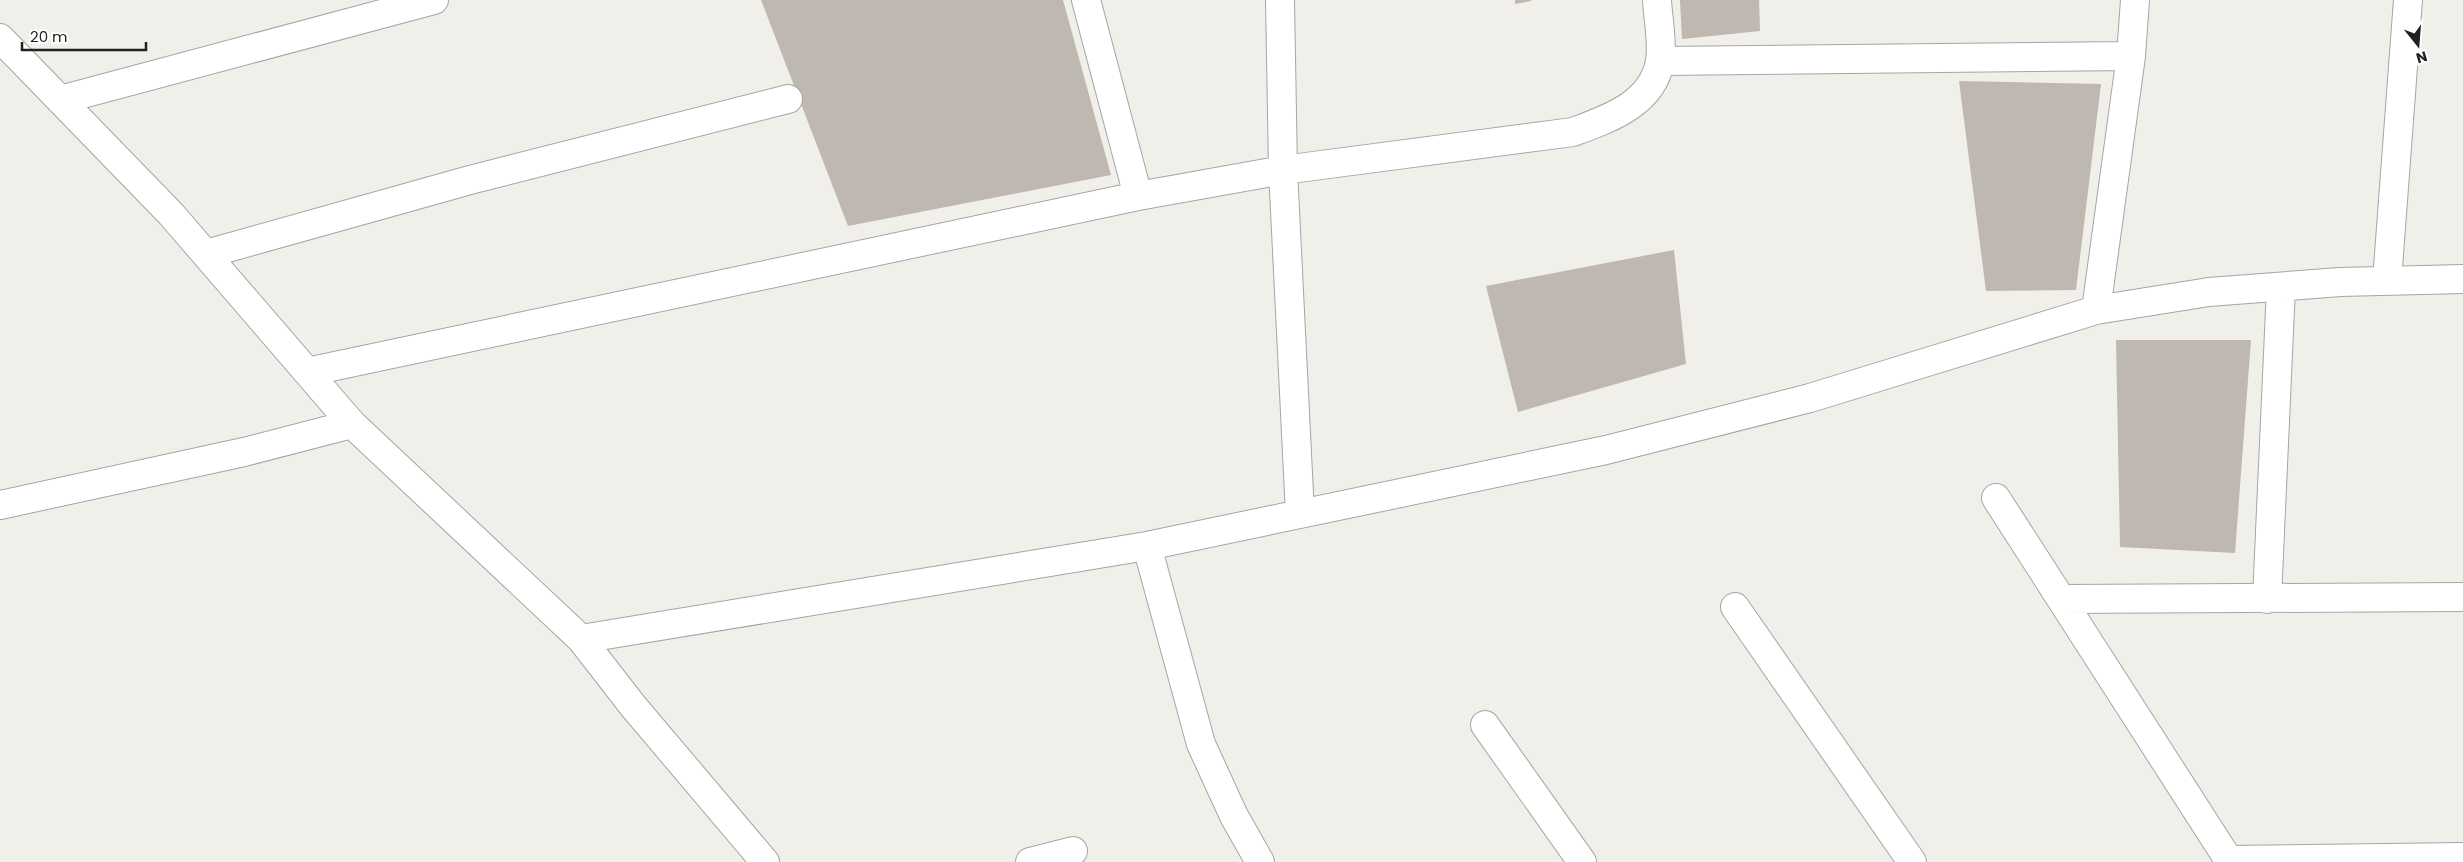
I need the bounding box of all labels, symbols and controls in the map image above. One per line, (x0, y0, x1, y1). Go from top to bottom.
scale bar (22, 20, 146, 52)
north arrow (2393, 20, 2443, 70)
text: 20 m (30, 26, 68, 47)
text: N (2414, 46, 2430, 69)

